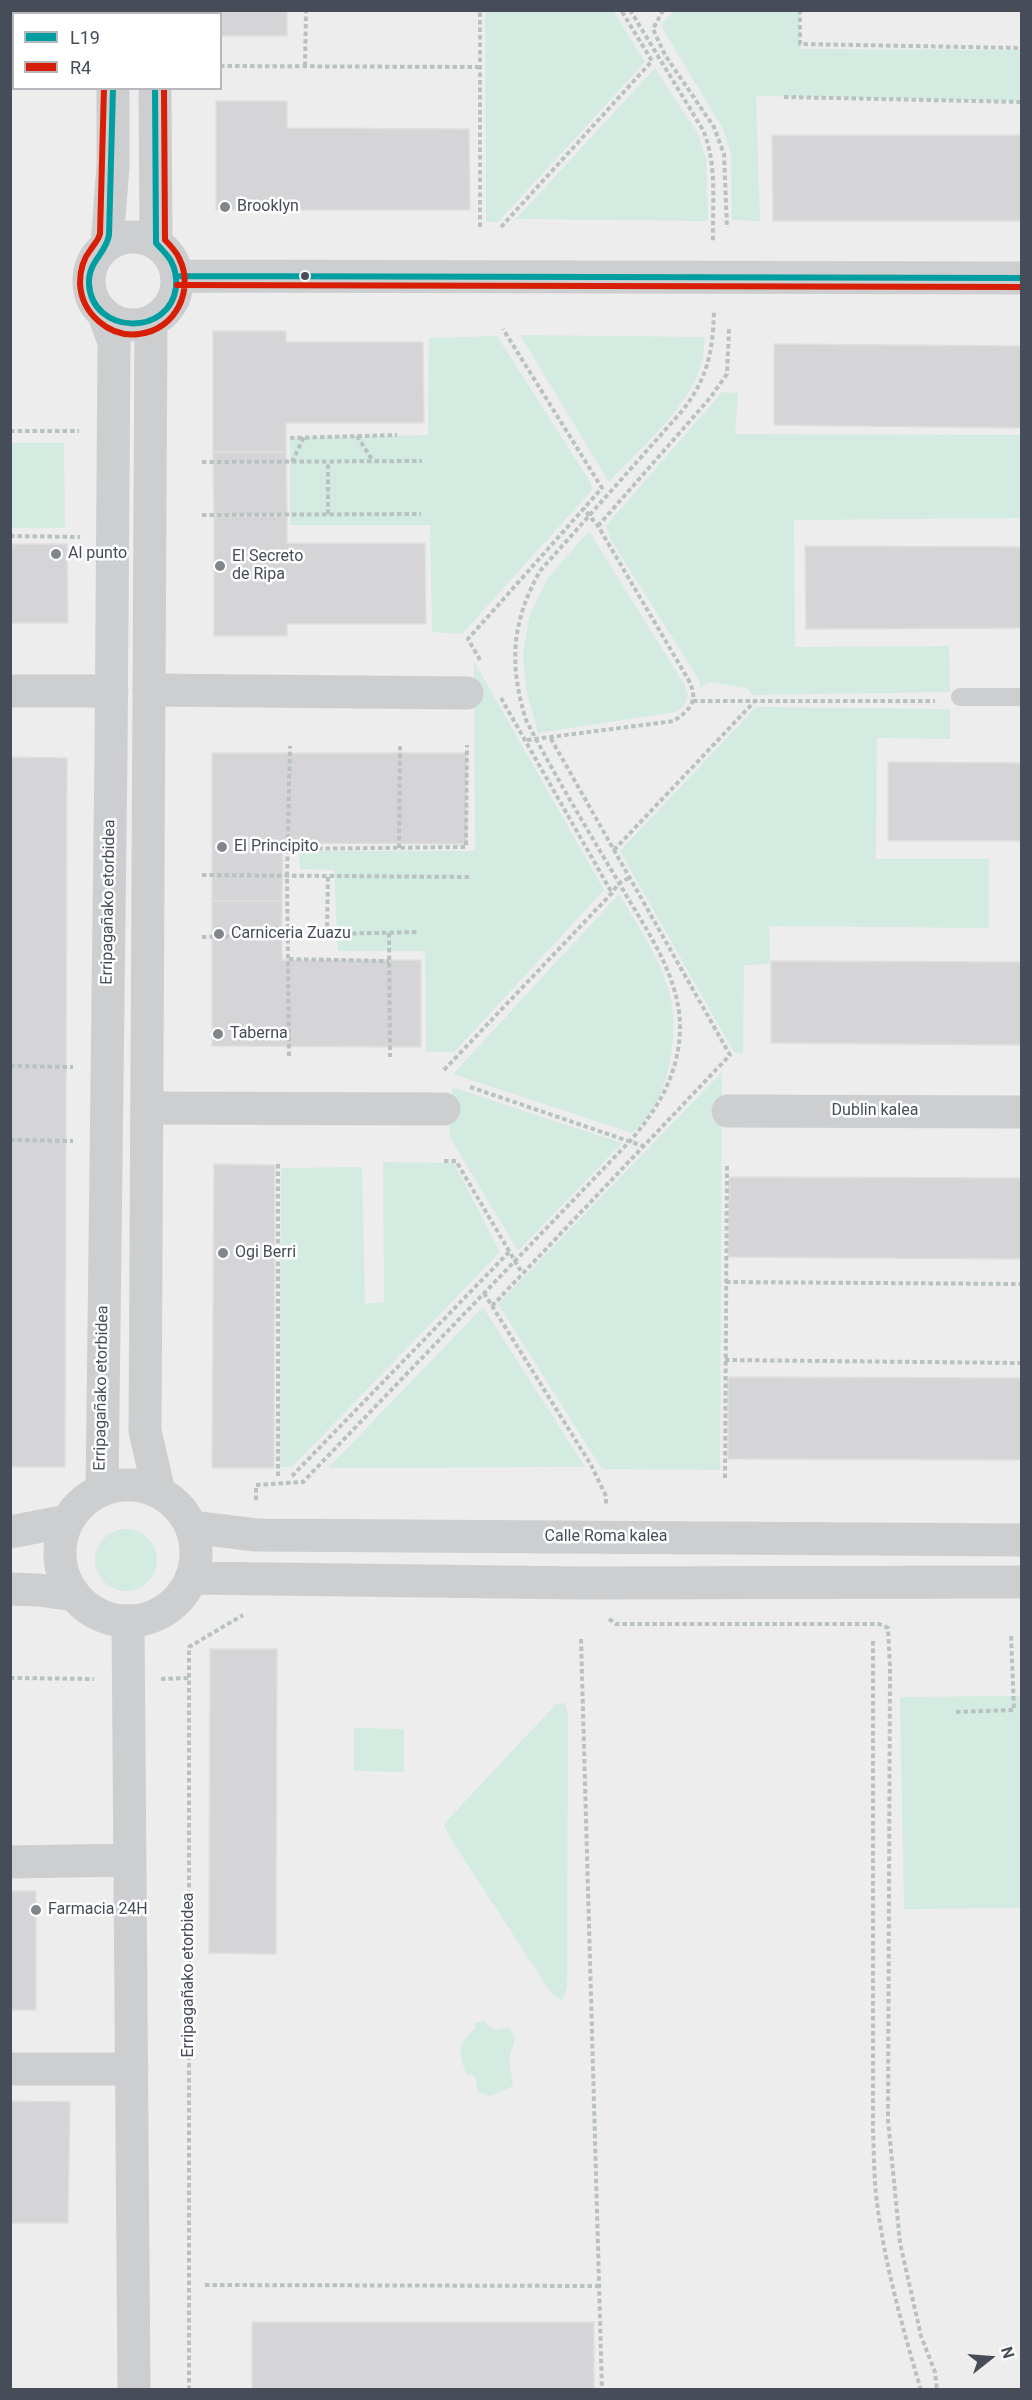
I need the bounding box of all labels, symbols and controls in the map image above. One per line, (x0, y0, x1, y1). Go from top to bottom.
legend (12, 12, 222, 90)
text: L19 (70, 27, 100, 48)
text: R4 (70, 57, 91, 78)
place label: Brooklyn (237, 197, 299, 217)
marker: Brooklyn (218, 200, 232, 214)
unlabelled marker (299, 270, 311, 282)
place label: Al punto (68, 544, 127, 564)
marker: Al punto (49, 547, 63, 561)
place label: El Secreto de Ripa (232, 547, 303, 585)
marker: El Secreto de Ripa (213, 559, 227, 573)
street label: Erripagañako etorbidea (98, 819, 120, 985)
place label: El Principito (234, 837, 319, 857)
marker: El Principito (215, 840, 229, 854)
place label: Carniceria Zuazu (231, 924, 351, 944)
marker: Carniceria Zuazu (212, 927, 226, 941)
place label: Taberna (230, 1024, 288, 1044)
marker: Taberna (211, 1027, 225, 1041)
street label: Dublin kalea (832, 1101, 918, 1121)
place label: Ogi Berri (235, 1243, 296, 1263)
marker: Ogi Berri (216, 1246, 230, 1260)
street label: Erripagañako etorbidea (91, 1305, 113, 1471)
street label: Calle Roma kalea (545, 1527, 667, 1547)
street label: Erripagañako etorbidea (179, 1892, 199, 2058)
place label: Farmacia 24H (48, 1900, 148, 1920)
marker: Farmacia 24H (29, 1903, 43, 1917)
north arrow (960, 2328, 1020, 2388)
text: N (997, 2344, 1018, 2361)

